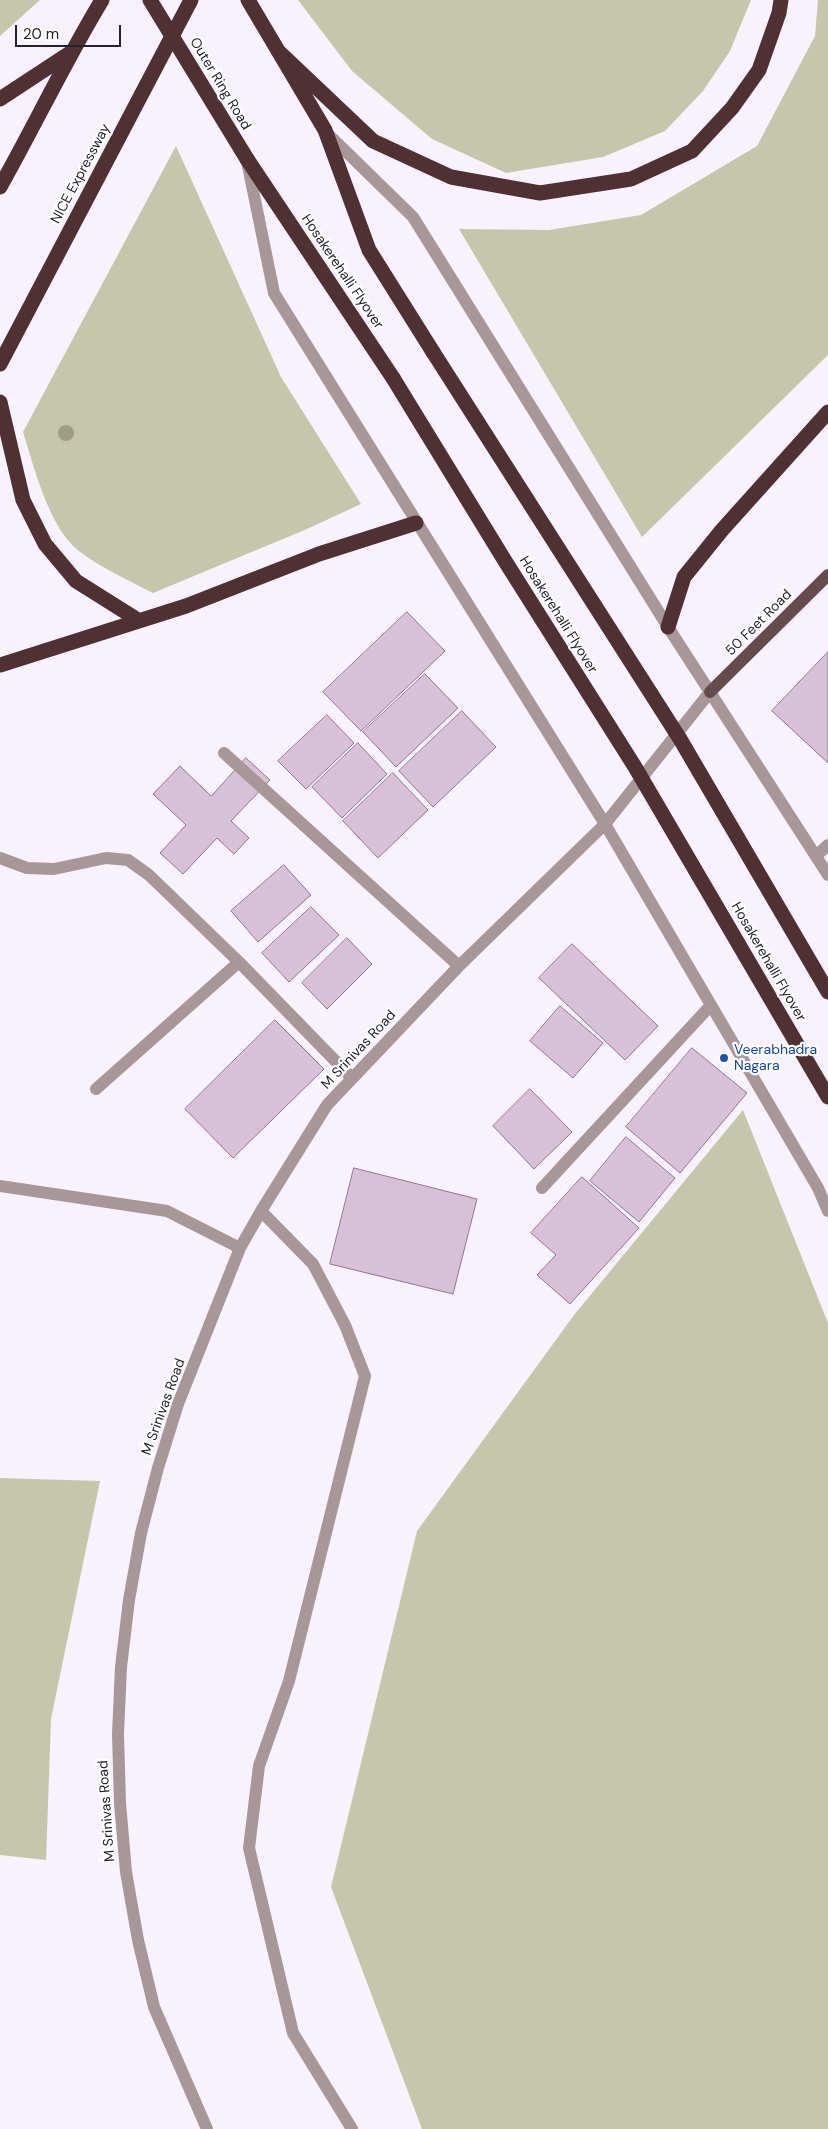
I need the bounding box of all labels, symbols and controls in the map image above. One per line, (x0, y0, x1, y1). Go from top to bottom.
scale bar (18, 15, 124, 47)
text: 20 m (23, 24, 59, 44)
street label: Outer Ring Road (186, 35, 254, 133)
street label: NICE Expressway (48, 121, 114, 227)
street label: Hosakerehalli Flyover (297, 211, 387, 333)
street label: Hosakerehalli Flyover (515, 553, 601, 677)
street label: 50 Feet Road (722, 586, 796, 660)
street label: Hosakerehalli Flyover (727, 899, 809, 1025)
street label: M Srinivas Road (318, 1007, 400, 1093)
place label: Veerabhadra Nagara (734, 1042, 817, 1074)
marker: Veerabhadra Nagara (718, 1052, 730, 1064)
street label: M Srinivas Road (139, 1356, 189, 1458)
street label: M Srinivas Road (95, 1760, 119, 1862)

